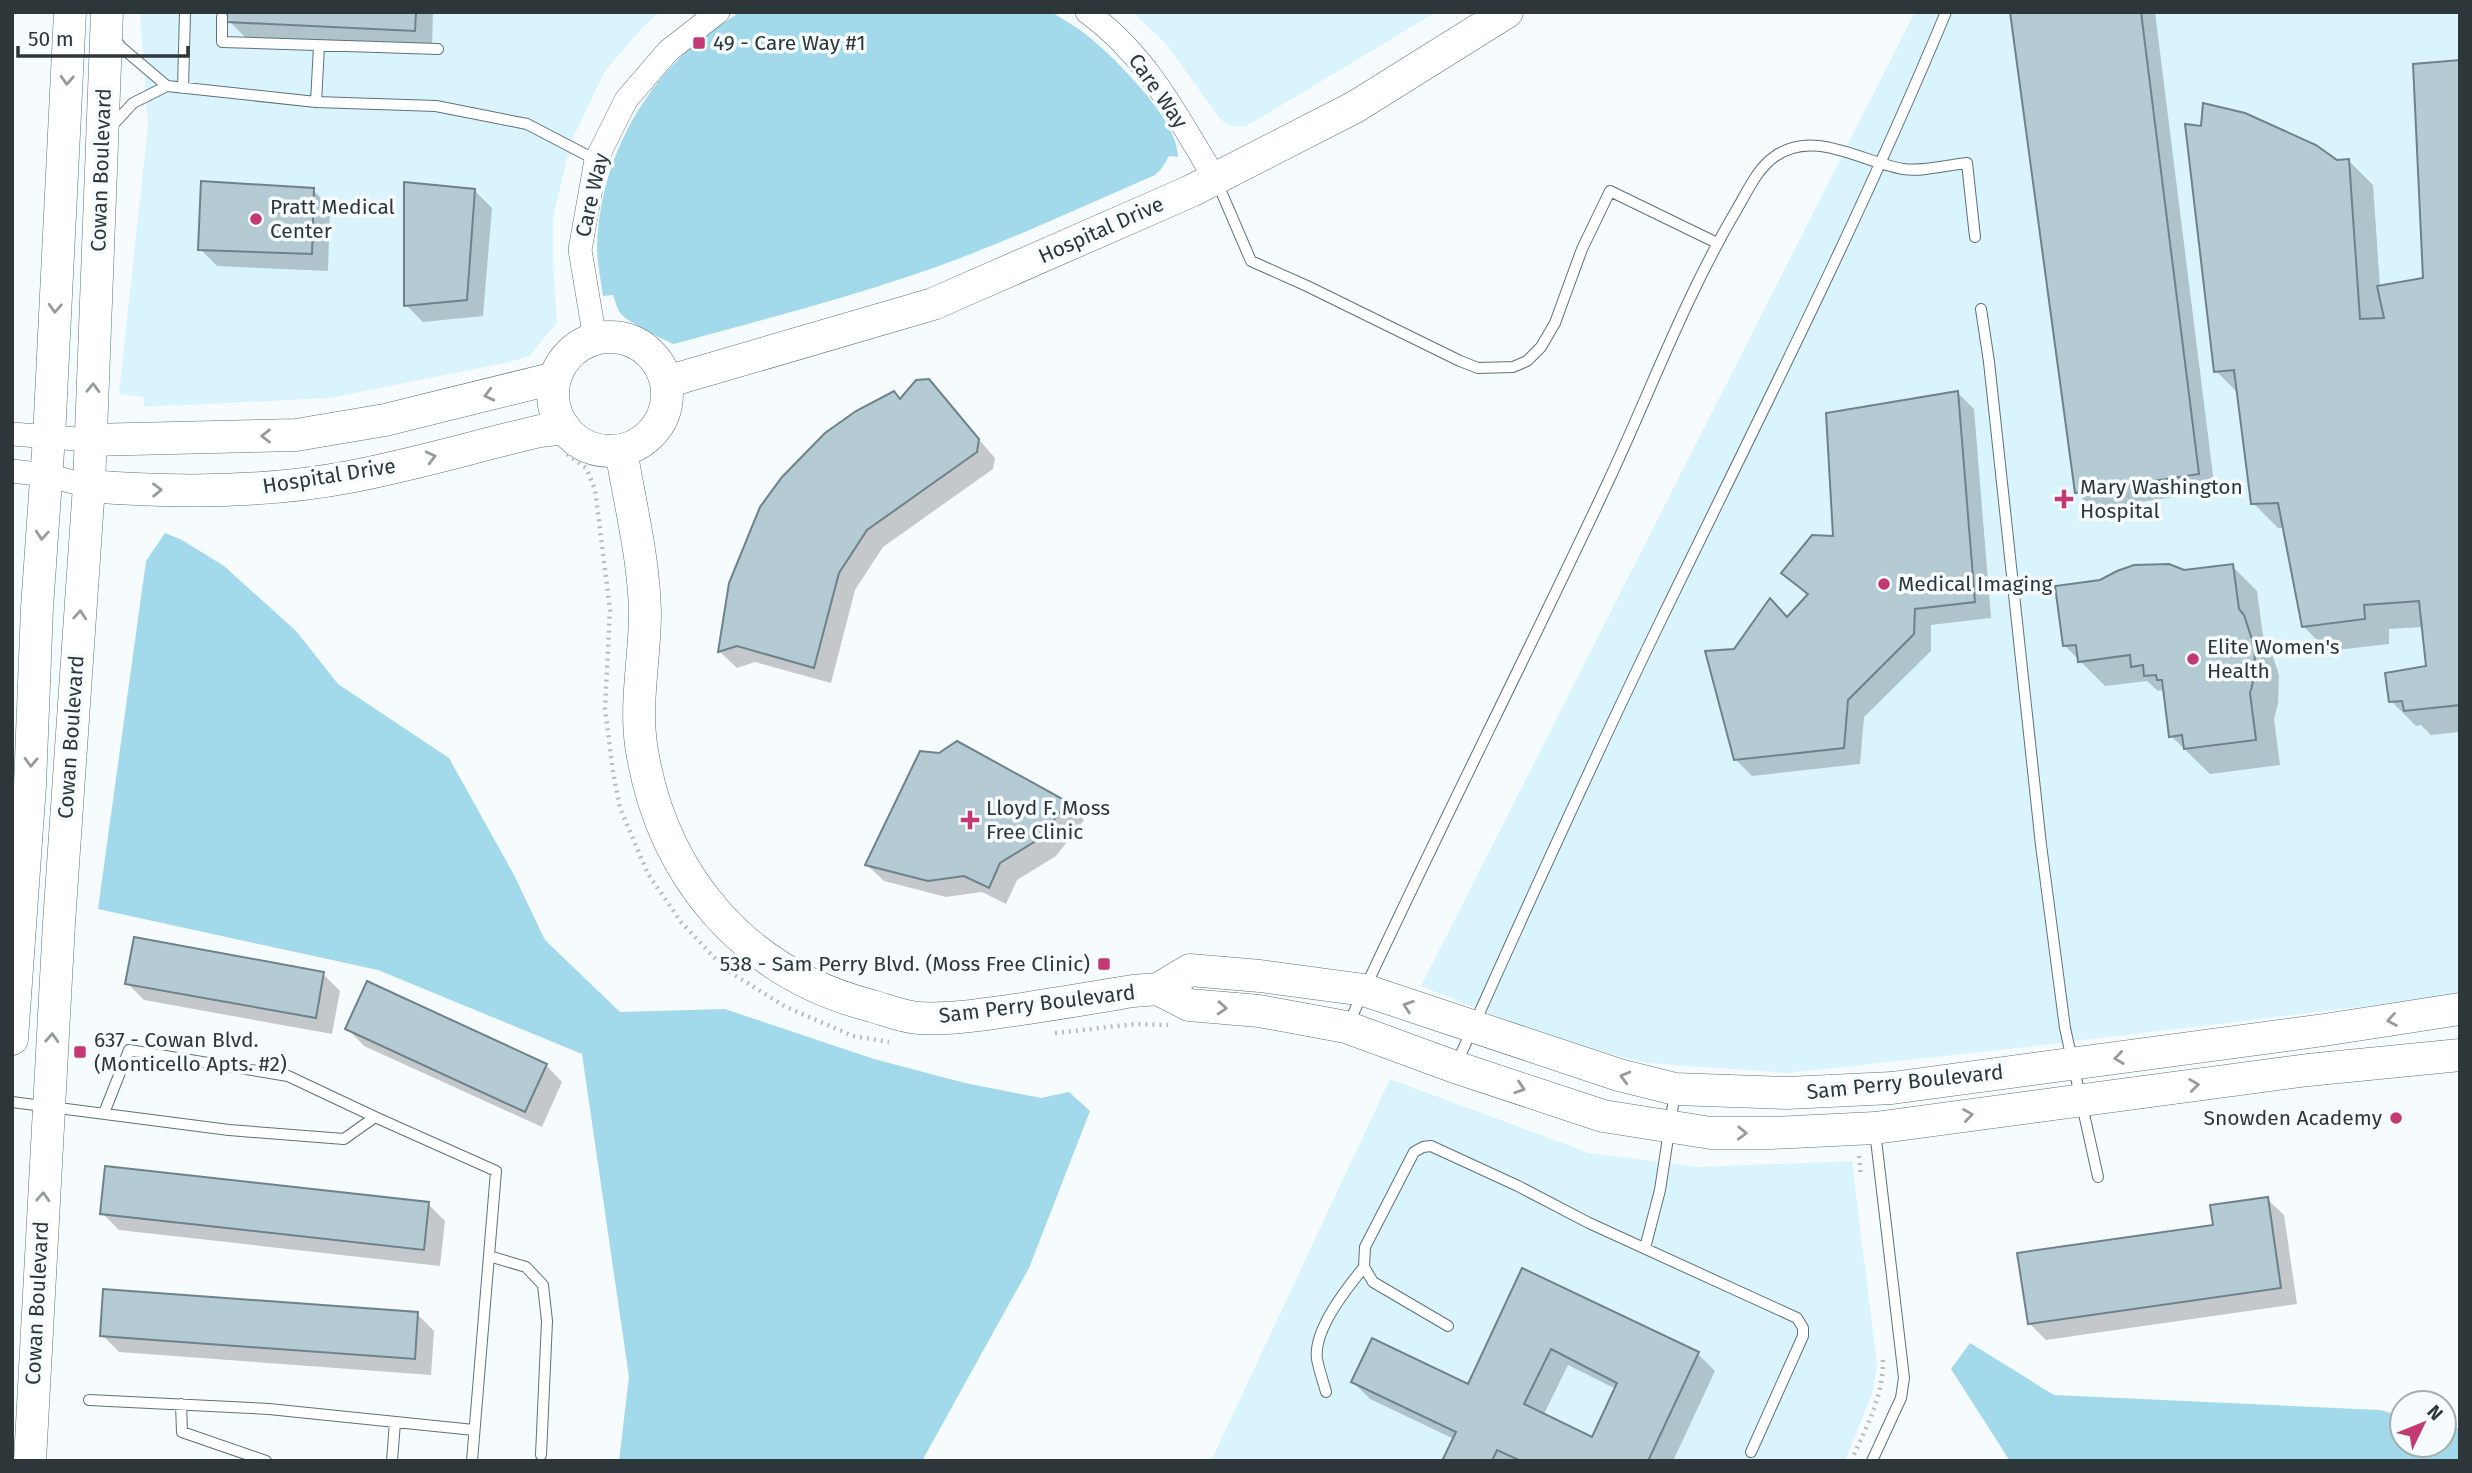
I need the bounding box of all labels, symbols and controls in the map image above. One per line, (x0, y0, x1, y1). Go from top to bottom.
scale bar (18, 14, 187, 58)
text: 50 m (28, 26, 74, 52)
place label: 49 - Care Way #1 (713, 30, 866, 56)
marker: 49 - Care Way #1 (691, 35, 707, 51)
street label: Care Way (1123, 48, 1194, 134)
one-way arrow (59, 75, 74, 86)
street label: Cowan Boulevard (85, 88, 117, 252)
street label: Care Way (570, 150, 614, 240)
street label: Hospital Drive (1034, 191, 1168, 269)
place label: Pratt Medical Center (270, 194, 395, 244)
marker: Pratt Medical Center (248, 211, 264, 227)
one-way arrow (48, 302, 63, 313)
one-way arrow (85, 382, 100, 393)
one-way arrow (483, 386, 495, 401)
one-way arrow (260, 428, 271, 444)
one-way arrow (425, 451, 437, 465)
street label: Hospital Drive (261, 453, 397, 499)
place label: Mary Washington Hospital (2080, 474, 2243, 524)
one-way arrow (152, 483, 163, 498)
marker: Mary Washington Hospital (2054, 489, 2074, 509)
one-way arrow (35, 530, 50, 541)
place label: Medical Imaging (1898, 571, 2053, 597)
marker: Medical Imaging (1876, 576, 1892, 592)
one-way arrow (72, 610, 87, 621)
place label: Elite Women's Health (2207, 634, 2340, 684)
marker: Elite Women's Health (2185, 651, 2201, 667)
street label: Cowan Boulevard (52, 654, 90, 820)
one-way arrow (24, 757, 39, 768)
place label: Lloyd F. Moss Free Clinic (986, 795, 1110, 845)
marker: Lloyd F. Moss Free Clinic (960, 810, 980, 830)
place label: 538 - Sam Perry Blvd. (Moss Free Clinic) (720, 951, 1090, 977)
marker: 538 - Sam Perry Blvd. (Moss Free Clinic) (1096, 956, 1112, 972)
street label: Sam Perry Boulevard (937, 979, 1137, 1029)
one-way arrow (1217, 1000, 1228, 1015)
one-way arrow (1402, 1000, 1414, 1014)
one-way arrow (2386, 1012, 2398, 1027)
place label: 637 - Cowan Blvd. (Monticello Apts. #2) (94, 1027, 287, 1077)
one-way arrow (44, 1032, 59, 1043)
marker: 637 - Cowan Blvd. (Monticello Apts. #2) (72, 1044, 88, 1060)
one-way arrow (2113, 1051, 2124, 1066)
street label: Sam Perry Boulevard (1805, 1059, 2005, 1105)
one-way arrow (1619, 1071, 1631, 1085)
one-way arrow (2188, 1078, 2199, 1093)
one-way arrow (1513, 1080, 1525, 1094)
place label: Snowden Academy (2204, 1105, 2383, 1131)
one-way arrow (1962, 1107, 1974, 1122)
marker: Snowden Academy (2388, 1110, 2404, 1126)
one-way arrow (1737, 1125, 1747, 1141)
one-way arrow (35, 1191, 50, 1202)
street label: Cowan Boulevard (20, 1221, 54, 1385)
north arrow (2388, 1389, 2458, 1459)
text: N (2422, 1400, 2448, 1425)

